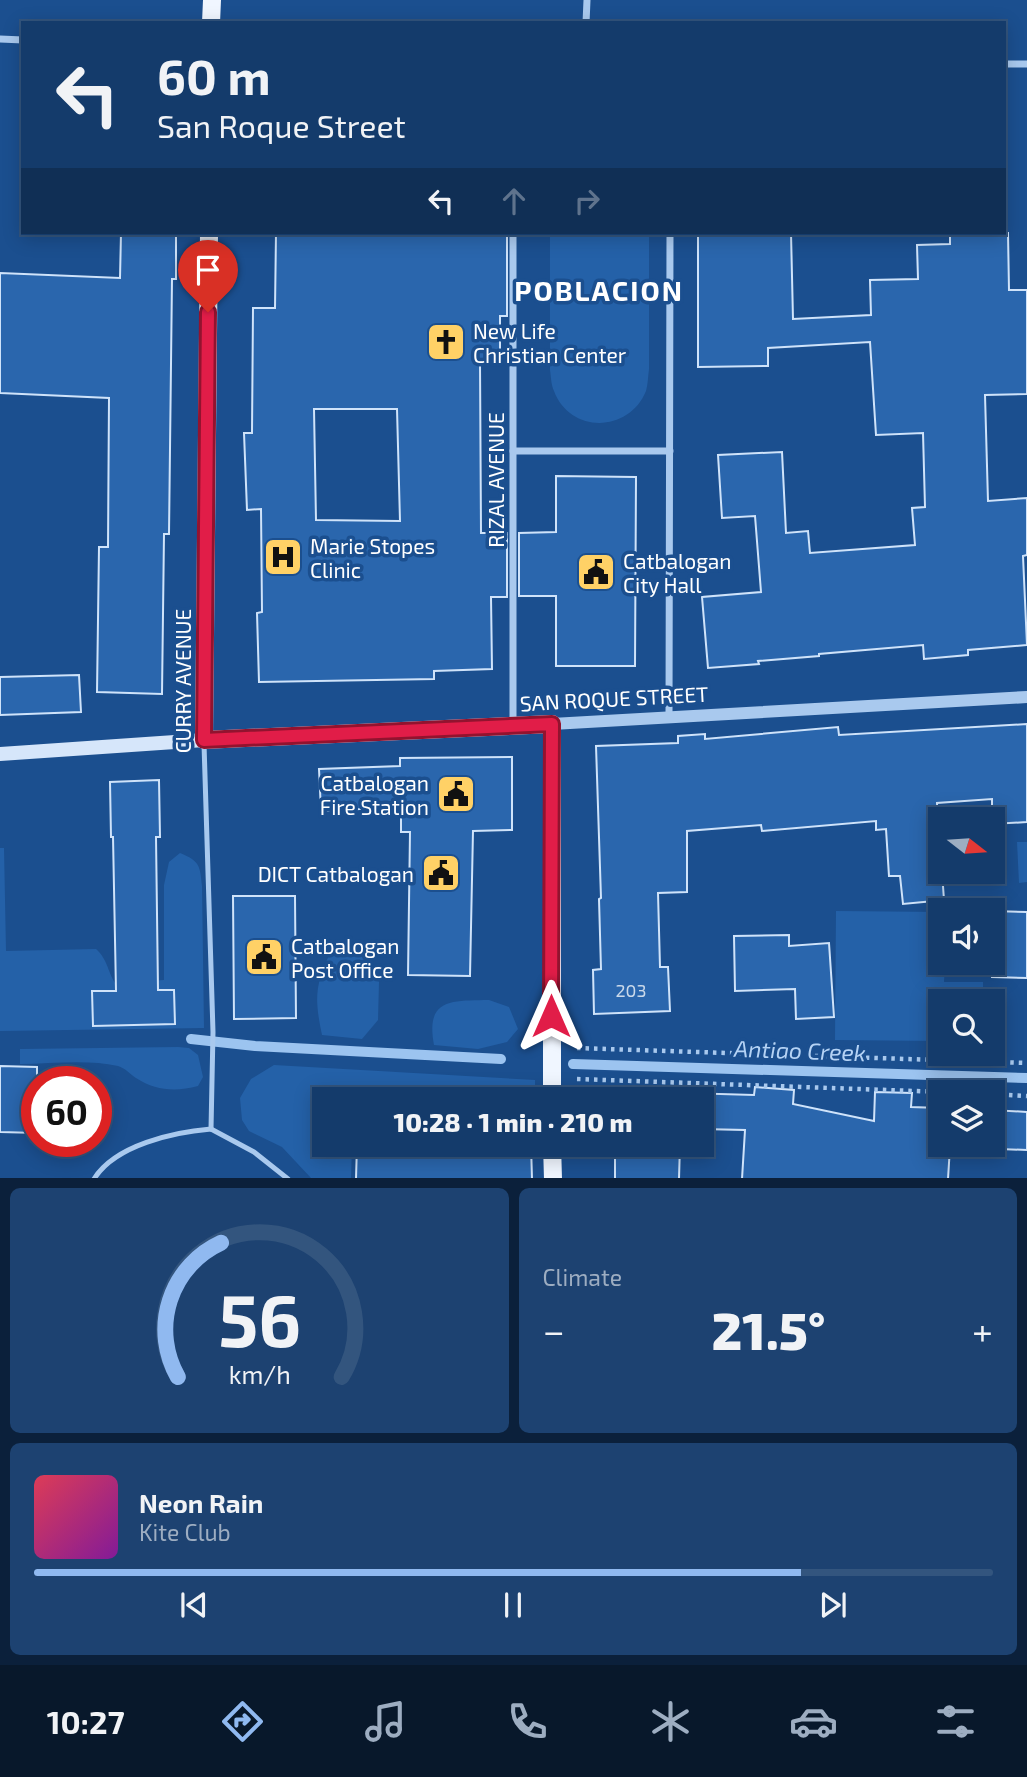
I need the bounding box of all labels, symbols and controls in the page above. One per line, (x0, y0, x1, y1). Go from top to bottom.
text: 60 m (157, 46, 271, 105)
icon: left (42, 49, 133, 140)
text: San Roque Street (157, 106, 406, 144)
icon: left (422, 182, 460, 220)
icon: ahead (495, 182, 533, 220)
icon: right (568, 182, 606, 220)
pin (178, 240, 238, 312)
icon: arrive (189, 251, 227, 289)
district label: POBLACION (514, 273, 684, 307)
place label: New Life Christian Center (473, 318, 627, 367)
church icon: New Life Christian Center (425, 321, 467, 363)
street label: RIZAL AVENUE (483, 412, 508, 548)
place label: Marie Stopes Clinic (310, 533, 435, 582)
hospital icon: Marie Stopes Clinic (262, 536, 304, 578)
place label: Catbalogan City Hall (623, 548, 732, 597)
public building icon: Catbalogan City Hall (575, 551, 617, 593)
street label: CURRY AVENUE (170, 609, 195, 753)
street label: SAN ROQUE STREET (519, 681, 709, 716)
place label: Catbalogan Fire Station (320, 770, 429, 819)
public building icon: Catbalogan Fire Station (435, 773, 477, 815)
north arrow (928, 807, 1004, 884)
map controls (928, 807, 1005, 1157)
public building icon: DICT Catbalogan (420, 852, 462, 894)
place label: DICT Catbalogan (258, 861, 414, 886)
button: sound (928, 898, 1005, 975)
place label: Catbalogan Post Office (291, 933, 400, 982)
public building icon: Catbalogan Post Office (243, 936, 285, 978)
position arrow (514, 979, 588, 1053)
house number: 203 (616, 979, 646, 1001)
button: search (928, 989, 1005, 1066)
water label: Antiao Creek (733, 1034, 866, 1066)
speed limit sign: 60 (21, 1066, 112, 1157)
button: layers (928, 1080, 1005, 1157)
text: 10:28 · 1 min · 210 m (394, 1106, 632, 1137)
text: Climate (543, 1263, 622, 1291)
text: 56 (218, 1274, 301, 1362)
text: 21.5° (711, 1298, 825, 1360)
text: − (543, 1307, 565, 1353)
text: + (972, 1307, 993, 1353)
text: km/h (228, 1358, 290, 1388)
text: Neon Rain (139, 1487, 263, 1518)
text: Kite Club (139, 1518, 231, 1546)
icon: previous (175, 1586, 213, 1624)
icon: pause (494, 1586, 532, 1624)
icon: next (814, 1586, 852, 1624)
icon: directions (218, 1697, 267, 1746)
icon: music (361, 1697, 410, 1746)
icon: phone (503, 1697, 552, 1746)
icon: climate (646, 1697, 695, 1746)
icon: car (789, 1697, 838, 1746)
icon: filters (931, 1697, 980, 1746)
text: 10:27 (47, 1702, 125, 1740)

